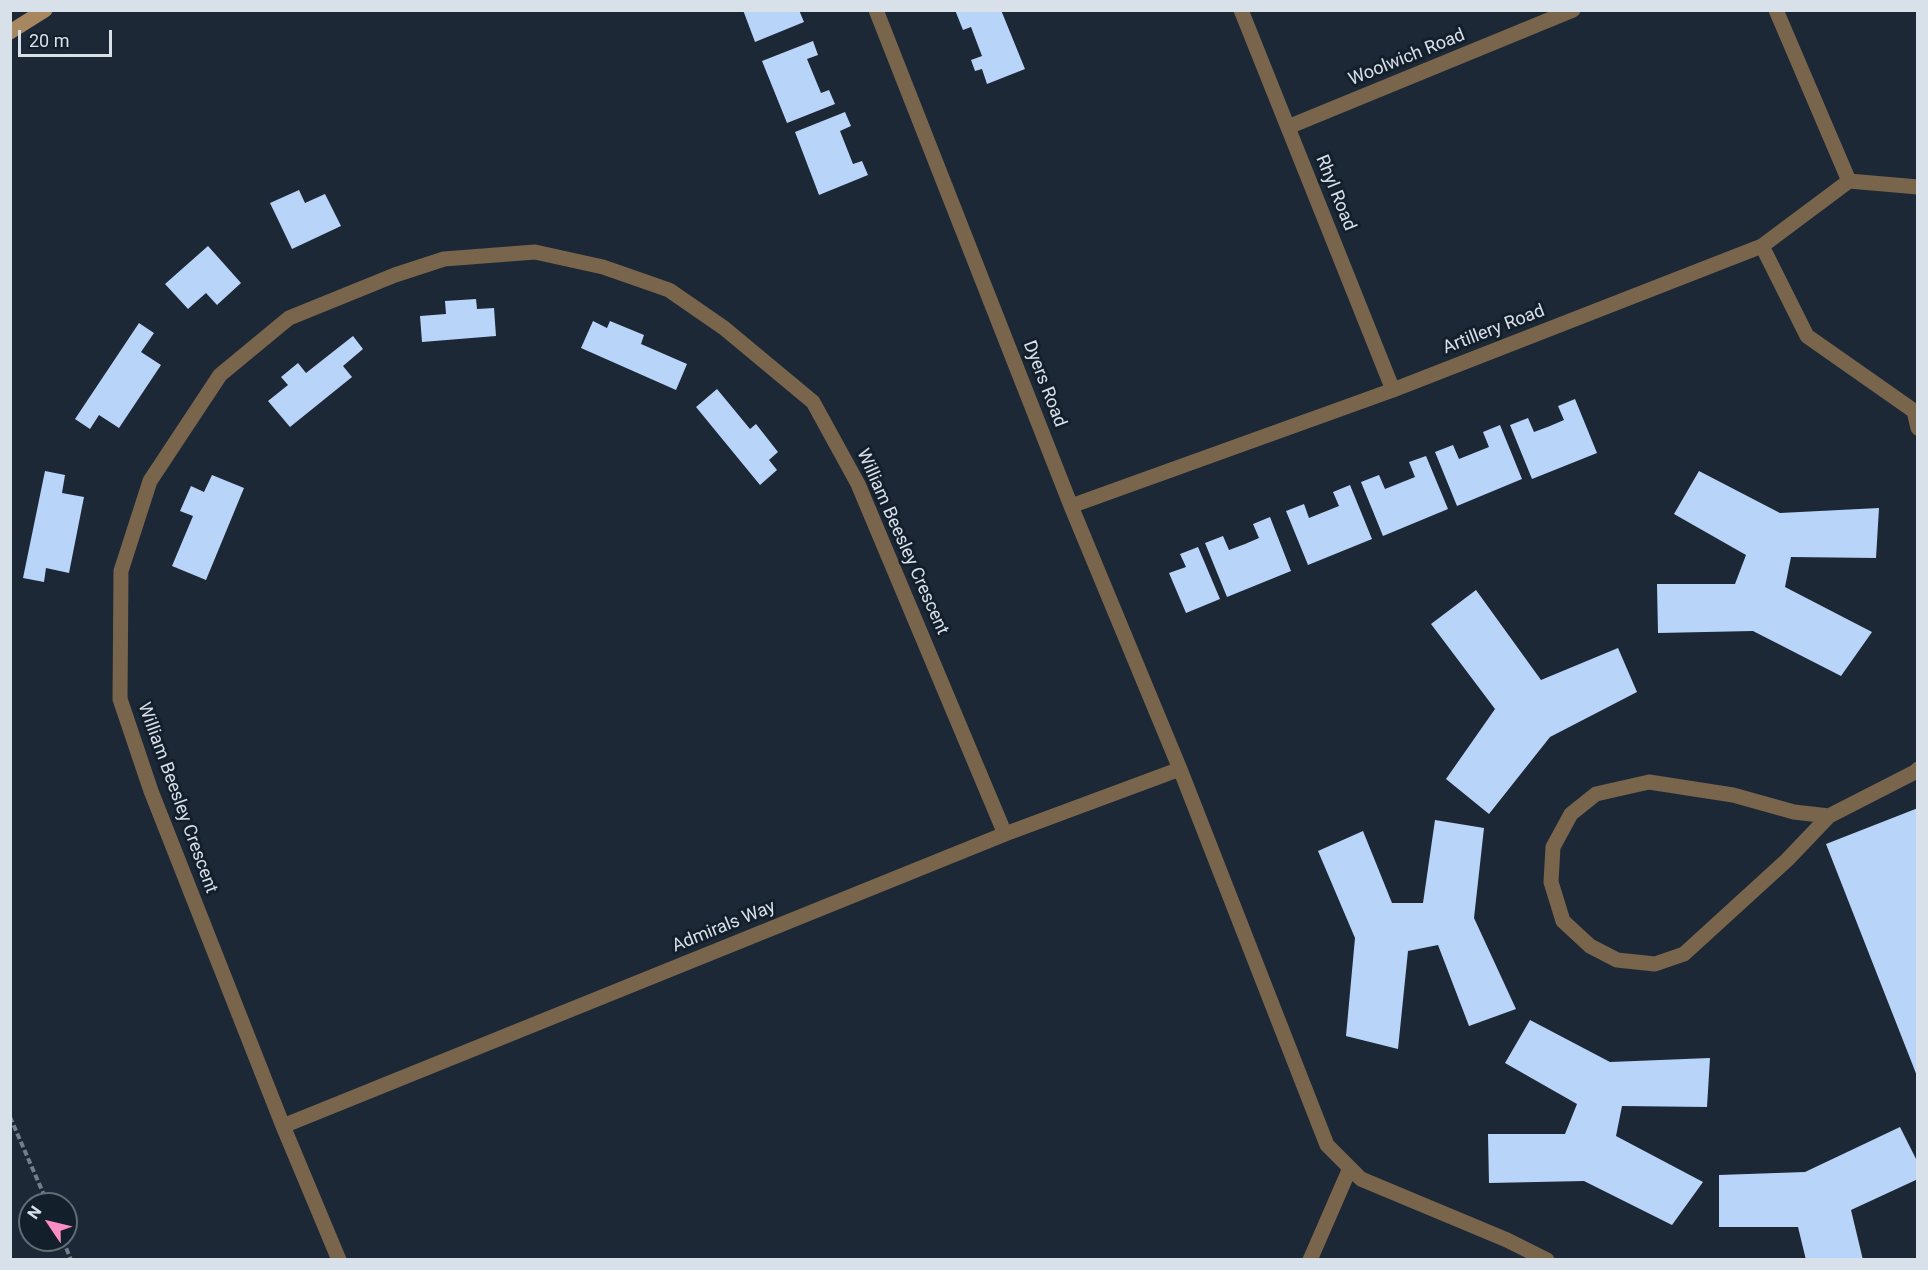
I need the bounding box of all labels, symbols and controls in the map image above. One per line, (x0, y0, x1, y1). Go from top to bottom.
scale bar (21, 18, 116, 56)
street label: Woolwich Road (1346, 25, 1468, 91)
text: 20 m (29, 30, 69, 51)
street label: Rhyl Road (1310, 152, 1360, 234)
street label: Artillery Road (1440, 301, 1548, 359)
street label: Dyers Road (1018, 338, 1070, 430)
street label: William Beesley Crescent (851, 446, 953, 638)
street label: William Beesley Crescent (132, 700, 222, 896)
street label: Admirals Way (669, 896, 779, 958)
north arrow (18, 1192, 78, 1252)
text: N (23, 1202, 46, 1223)

